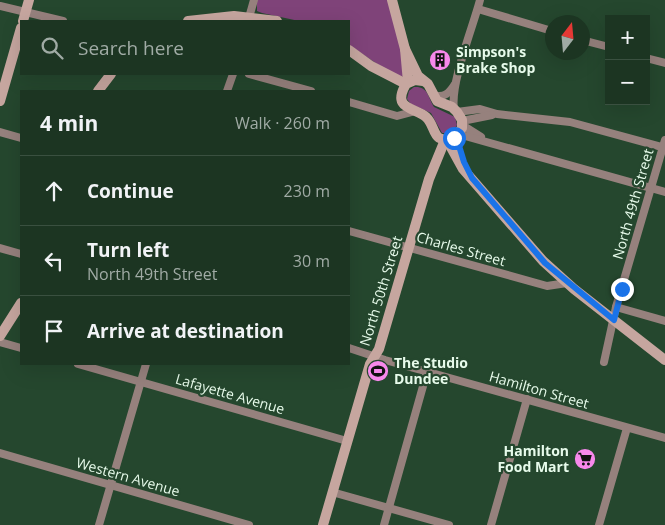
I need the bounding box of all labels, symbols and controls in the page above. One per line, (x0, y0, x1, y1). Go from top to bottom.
north arrow (545, 15, 590, 60)
map controls (605, 15, 650, 105)
button: + (605, 15, 650, 60)
search box (20, 20, 350, 75)
icon: search (38, 34, 66, 62)
text: Search here (78, 35, 184, 61)
place label: Simpson's Brake Shop (456, 42, 535, 77)
building icon: Simpson's Brake Shop (428, 48, 452, 72)
button: − (605, 60, 650, 105)
text: 4 min (40, 109, 98, 137)
text: Walk · 260 m (235, 112, 330, 134)
route start (443, 127, 466, 150)
street label: North 49th Street (608, 146, 657, 261)
icon: ahead (40, 177, 68, 205)
text: Continue (87, 178, 174, 204)
text: 230 m (284, 180, 330, 202)
street label: Charles Street (414, 227, 508, 270)
street label: North 50th Street (355, 233, 406, 348)
text: Turn left (87, 237, 169, 263)
icon: left (40, 247, 68, 275)
text: 30 m (293, 250, 330, 272)
text: North 49th Street (87, 263, 218, 285)
route end (611, 278, 634, 301)
icon: arrive (40, 317, 68, 345)
text: Arrive at destination (87, 318, 284, 344)
place label: The Studio Dundee (394, 353, 468, 388)
sports icon: The Studio Dundee (366, 359, 390, 383)
street label: Hamilton Street (487, 366, 591, 413)
street label: Lafayette Avenue (173, 369, 287, 418)
place label: Hamilton Food Mart (497, 441, 569, 476)
supermarket icon: Hamilton Food Mart (573, 447, 597, 471)
street label: Western Avenue (74, 453, 182, 500)

